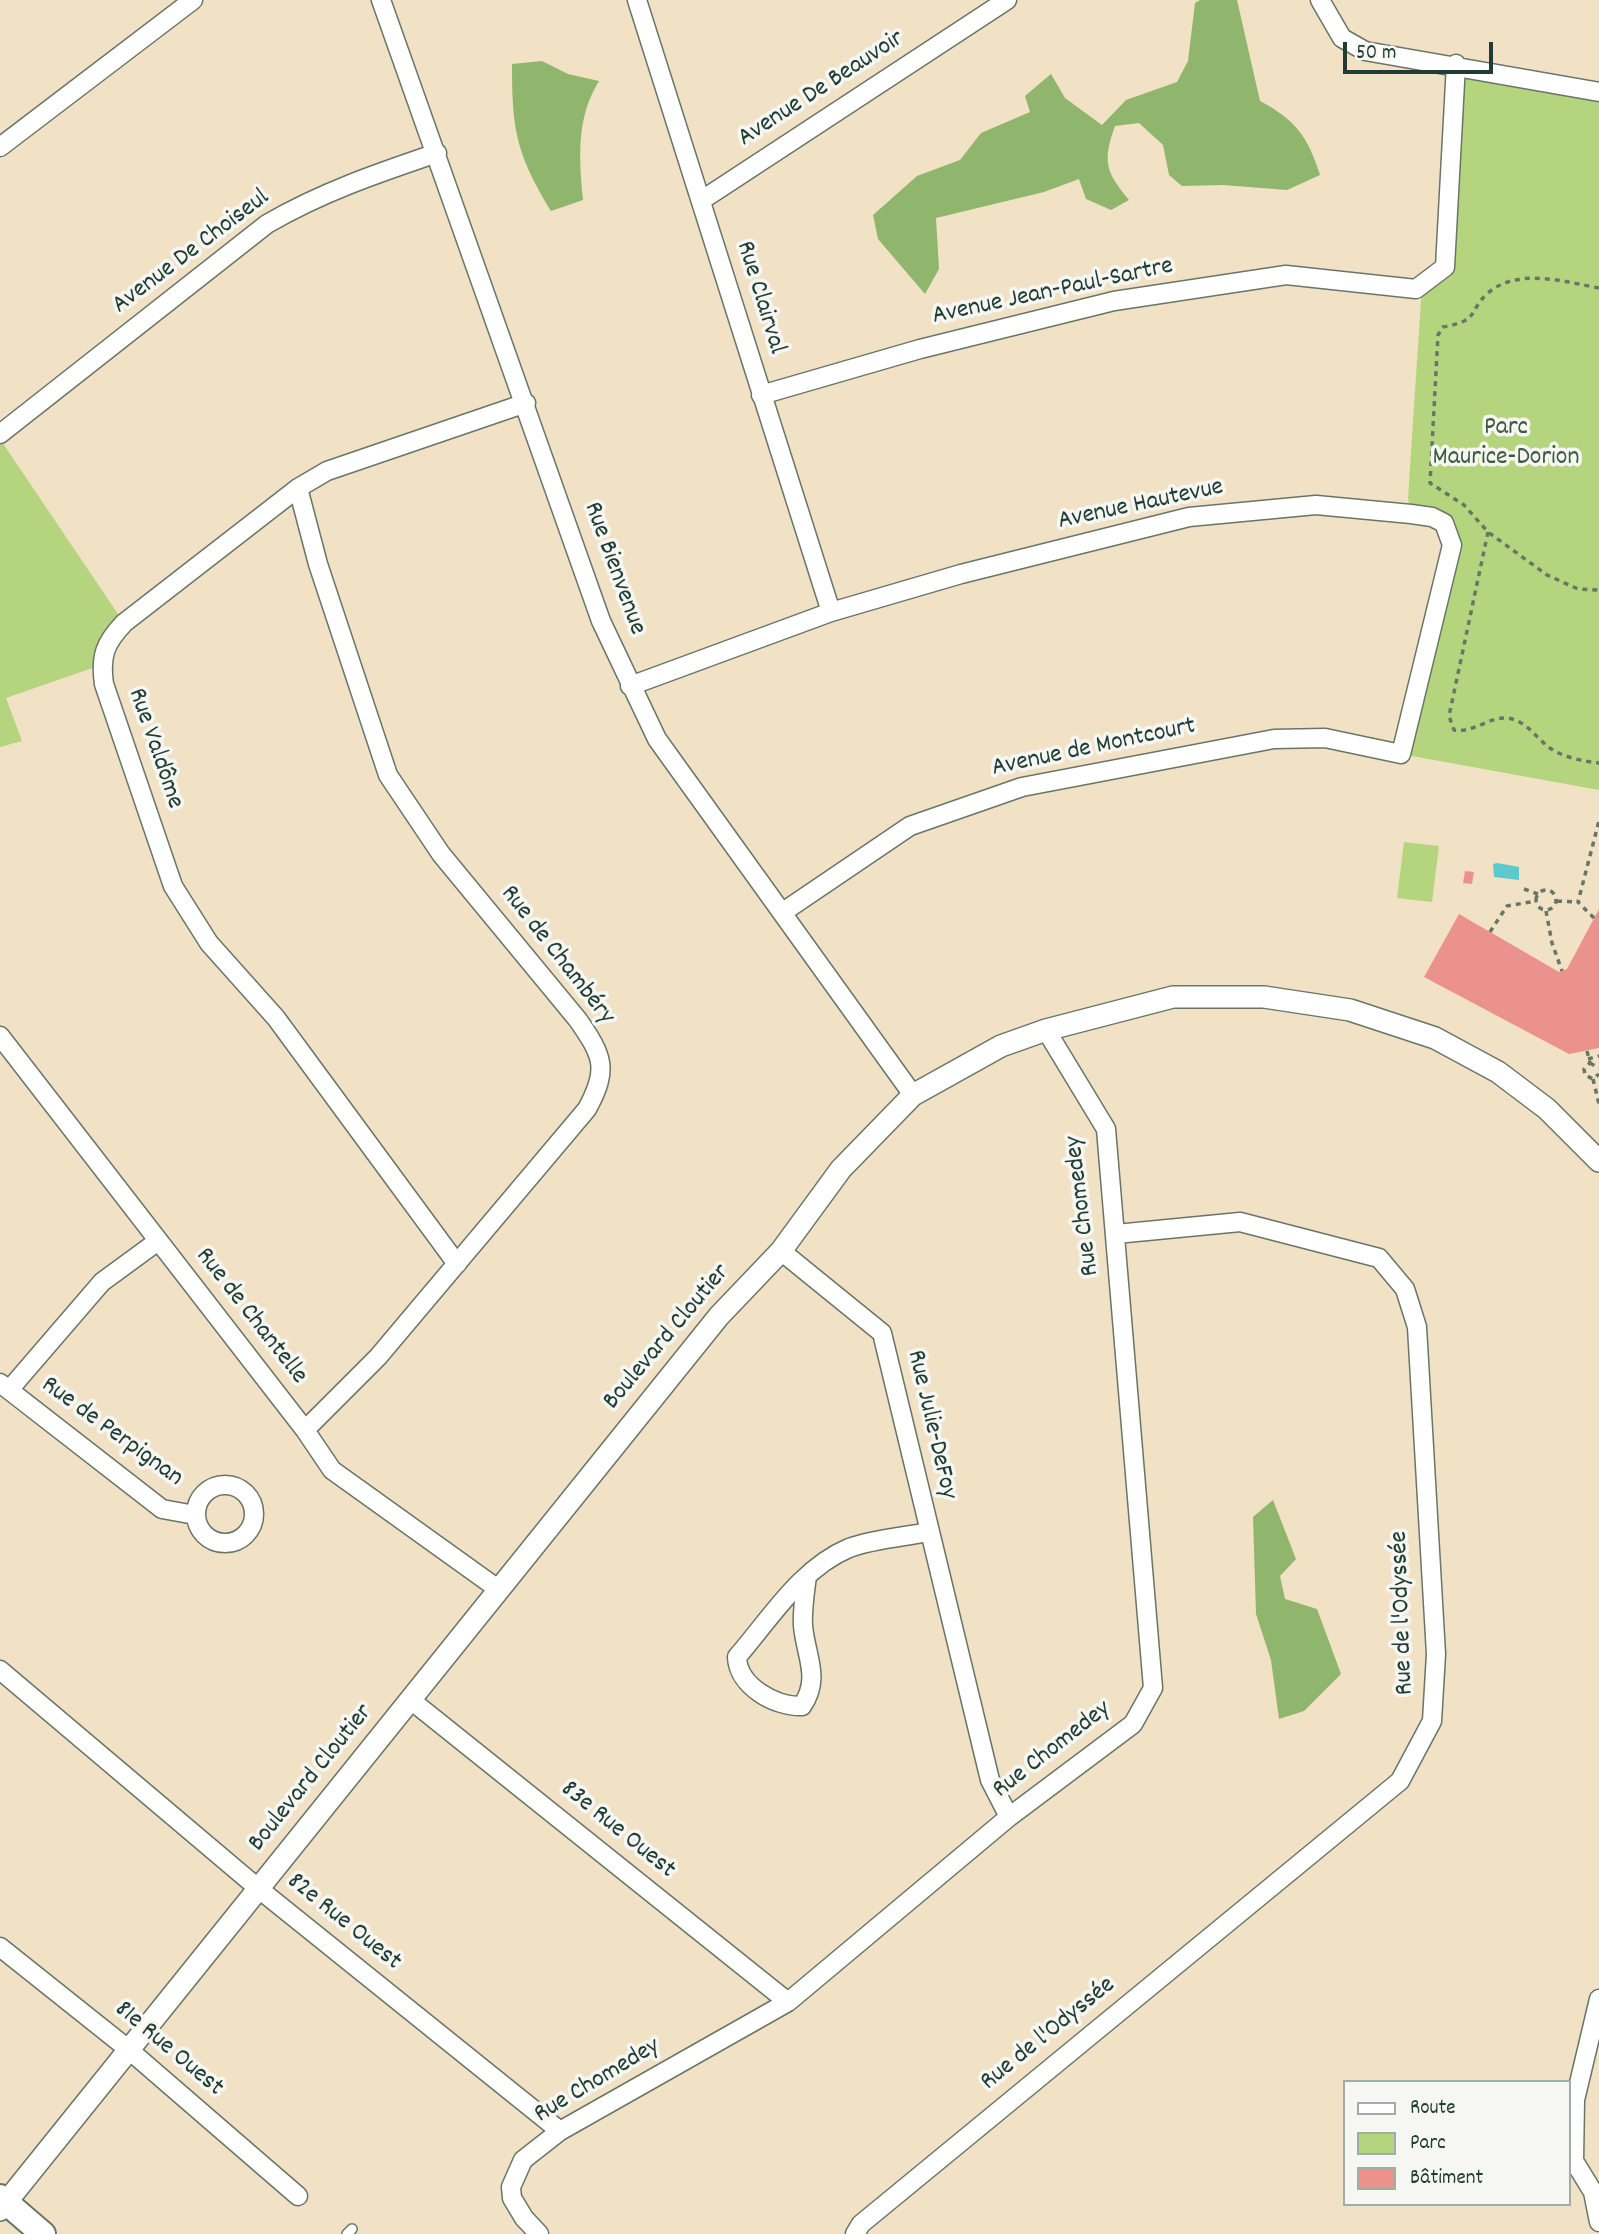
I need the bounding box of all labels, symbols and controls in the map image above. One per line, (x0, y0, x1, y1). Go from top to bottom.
street label: Avenue De Beauvoir (733, 25, 911, 155)
scale bar (1347, 28, 1498, 72)
text: 50 m (1356, 39, 1396, 69)
street label: Avenue De Choiseul (107, 184, 277, 322)
street label: Rue Clairval (727, 238, 791, 358)
street label: Avenue Jean-Paul-Sartre (930, 252, 1176, 334)
park label: Parc Maurice-Dorion (1433, 413, 1579, 474)
street label: Avenue Hautevue (1055, 473, 1227, 539)
street label: Rue Bienvenue (575, 498, 651, 640)
street label: Rue Valdôme (119, 685, 189, 813)
street label: Avenue de Montcourt (989, 712, 1199, 786)
street label: Rue de Chambéry (492, 880, 620, 1032)
street label: Rue Chomedey (1060, 1134, 1108, 1278)
street label: Rue de Chantelle (187, 1243, 313, 1391)
street label: Boulevard Cloutier (598, 1259, 738, 1417)
street label: Rue Julie-DeFoy (898, 1348, 962, 1502)
street label: Rue de Perpignan (34, 1371, 188, 1495)
street label: Rue de l'Odyssée (1386, 1530, 1422, 1696)
street label: Rue Chomedey (988, 1695, 1118, 1807)
street label: Boulevard Cloutier (243, 1699, 381, 1859)
street label: 83e Rue Ouest (553, 1775, 681, 1887)
street label: 82e Rue Ouest (279, 1867, 407, 1979)
street label: Rue de l'Odyssée (975, 1971, 1123, 2099)
street label: 81e Rue Ouest (107, 1995, 229, 2105)
street label: Rue Chomedey (530, 2032, 666, 2132)
legend (1344, 2080, 1571, 2206)
text: Route (1410, 2094, 1456, 2124)
text: Parc (1410, 2129, 1446, 2159)
text: Bâtiment (1410, 2164, 1483, 2194)

